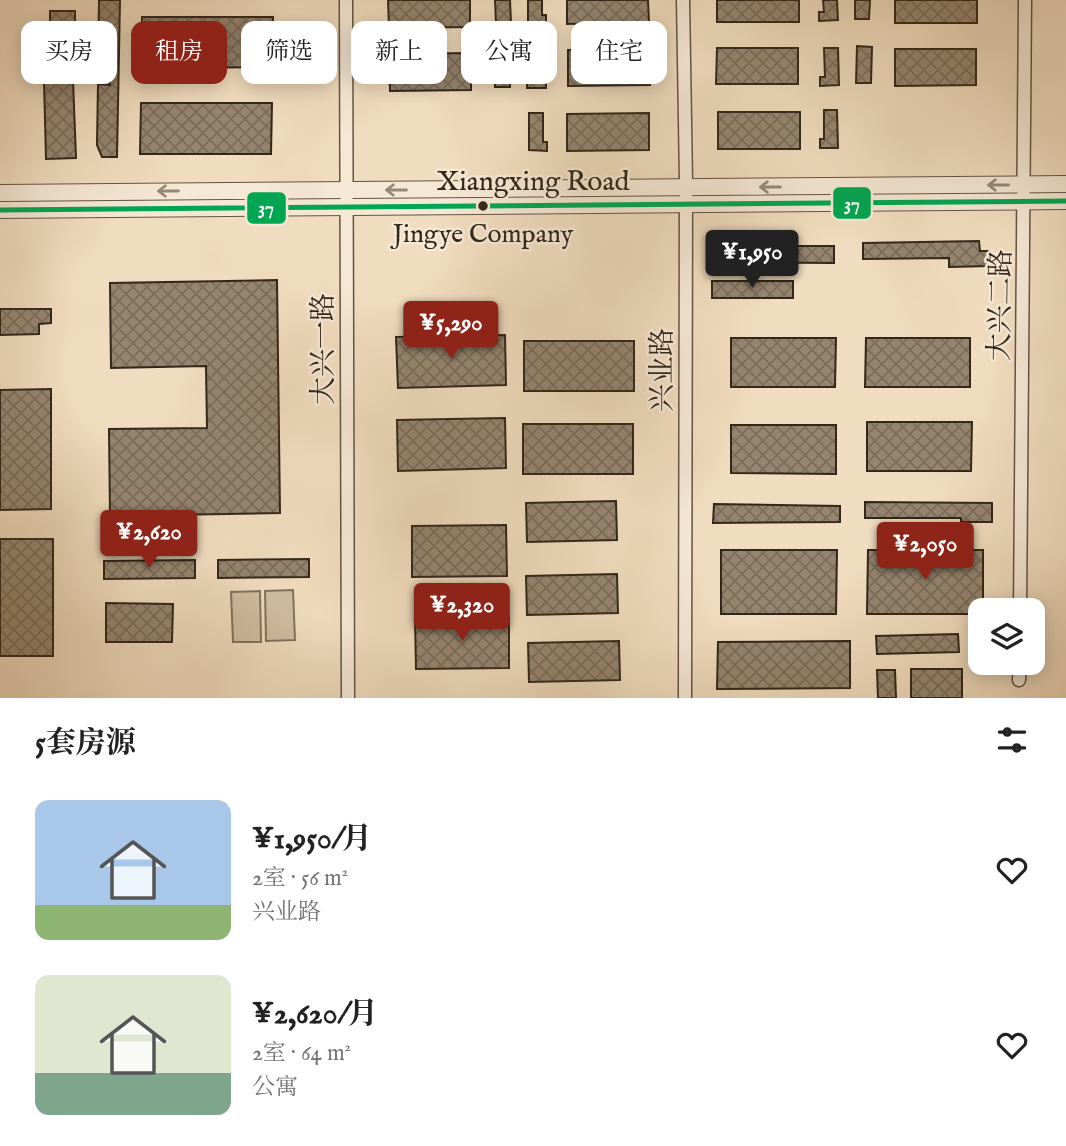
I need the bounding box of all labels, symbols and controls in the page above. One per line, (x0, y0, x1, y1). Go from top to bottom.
chip: 买房 (21, 21, 117, 84)
chip: 租房 (131, 21, 227, 84)
chip: 筛选 (241, 21, 337, 84)
chip: 新上 (351, 21, 447, 84)
chip: 公寓 (461, 21, 557, 84)
chip: 住宅 (571, 21, 667, 84)
street label: Xiangxing Road (437, 165, 630, 200)
one-way arrow (987, 178, 1010, 192)
one-way arrow (759, 180, 782, 193)
one-way arrow (385, 183, 408, 196)
one-way arrow (157, 185, 180, 198)
line badge: 37 (832, 186, 872, 220)
line badge: 37 (246, 191, 287, 225)
text: 37 (844, 193, 860, 217)
text: 37 (258, 197, 274, 221)
marker: Jingye Company (476, 199, 490, 213)
place label: Jingye Company (390, 218, 574, 251)
pin: ¥1,950 (695, 230, 809, 290)
text: ¥1,950 (721, 238, 783, 267)
street label: 大兴二路 (983, 249, 1020, 361)
street label: 大兴一路 (307, 293, 342, 405)
pin: ¥5,290 (394, 302, 508, 361)
text: ¥5,290 (419, 309, 483, 338)
street label: 兴业路 (646, 328, 681, 412)
pin: ¥2,620 (92, 510, 206, 570)
text: ¥2,620 (116, 518, 182, 547)
pin: ¥2,050 (868, 522, 982, 582)
text: ¥2,050 (893, 530, 957, 559)
pin: ¥2,320 (405, 584, 519, 643)
text: ¥2,320 (430, 591, 494, 620)
map controls (968, 598, 1045, 675)
button: layers (968, 598, 1045, 675)
icon: filters (993, 721, 1031, 759)
text: 5套房源 (35, 725, 136, 763)
text: ¥1,950/月 (252, 821, 372, 859)
icon: home (91, 828, 175, 912)
icon: heart (993, 851, 1031, 889)
text: 2室 · 56 m² (252, 864, 348, 893)
text: 兴业路 (252, 898, 321, 927)
text: ¥2,620/月 (252, 996, 378, 1034)
icon: home (91, 1003, 175, 1087)
icon: heart (993, 1026, 1031, 1064)
text: 2室 · 64 m² (252, 1039, 351, 1068)
text: 公寓 (252, 1073, 298, 1102)

